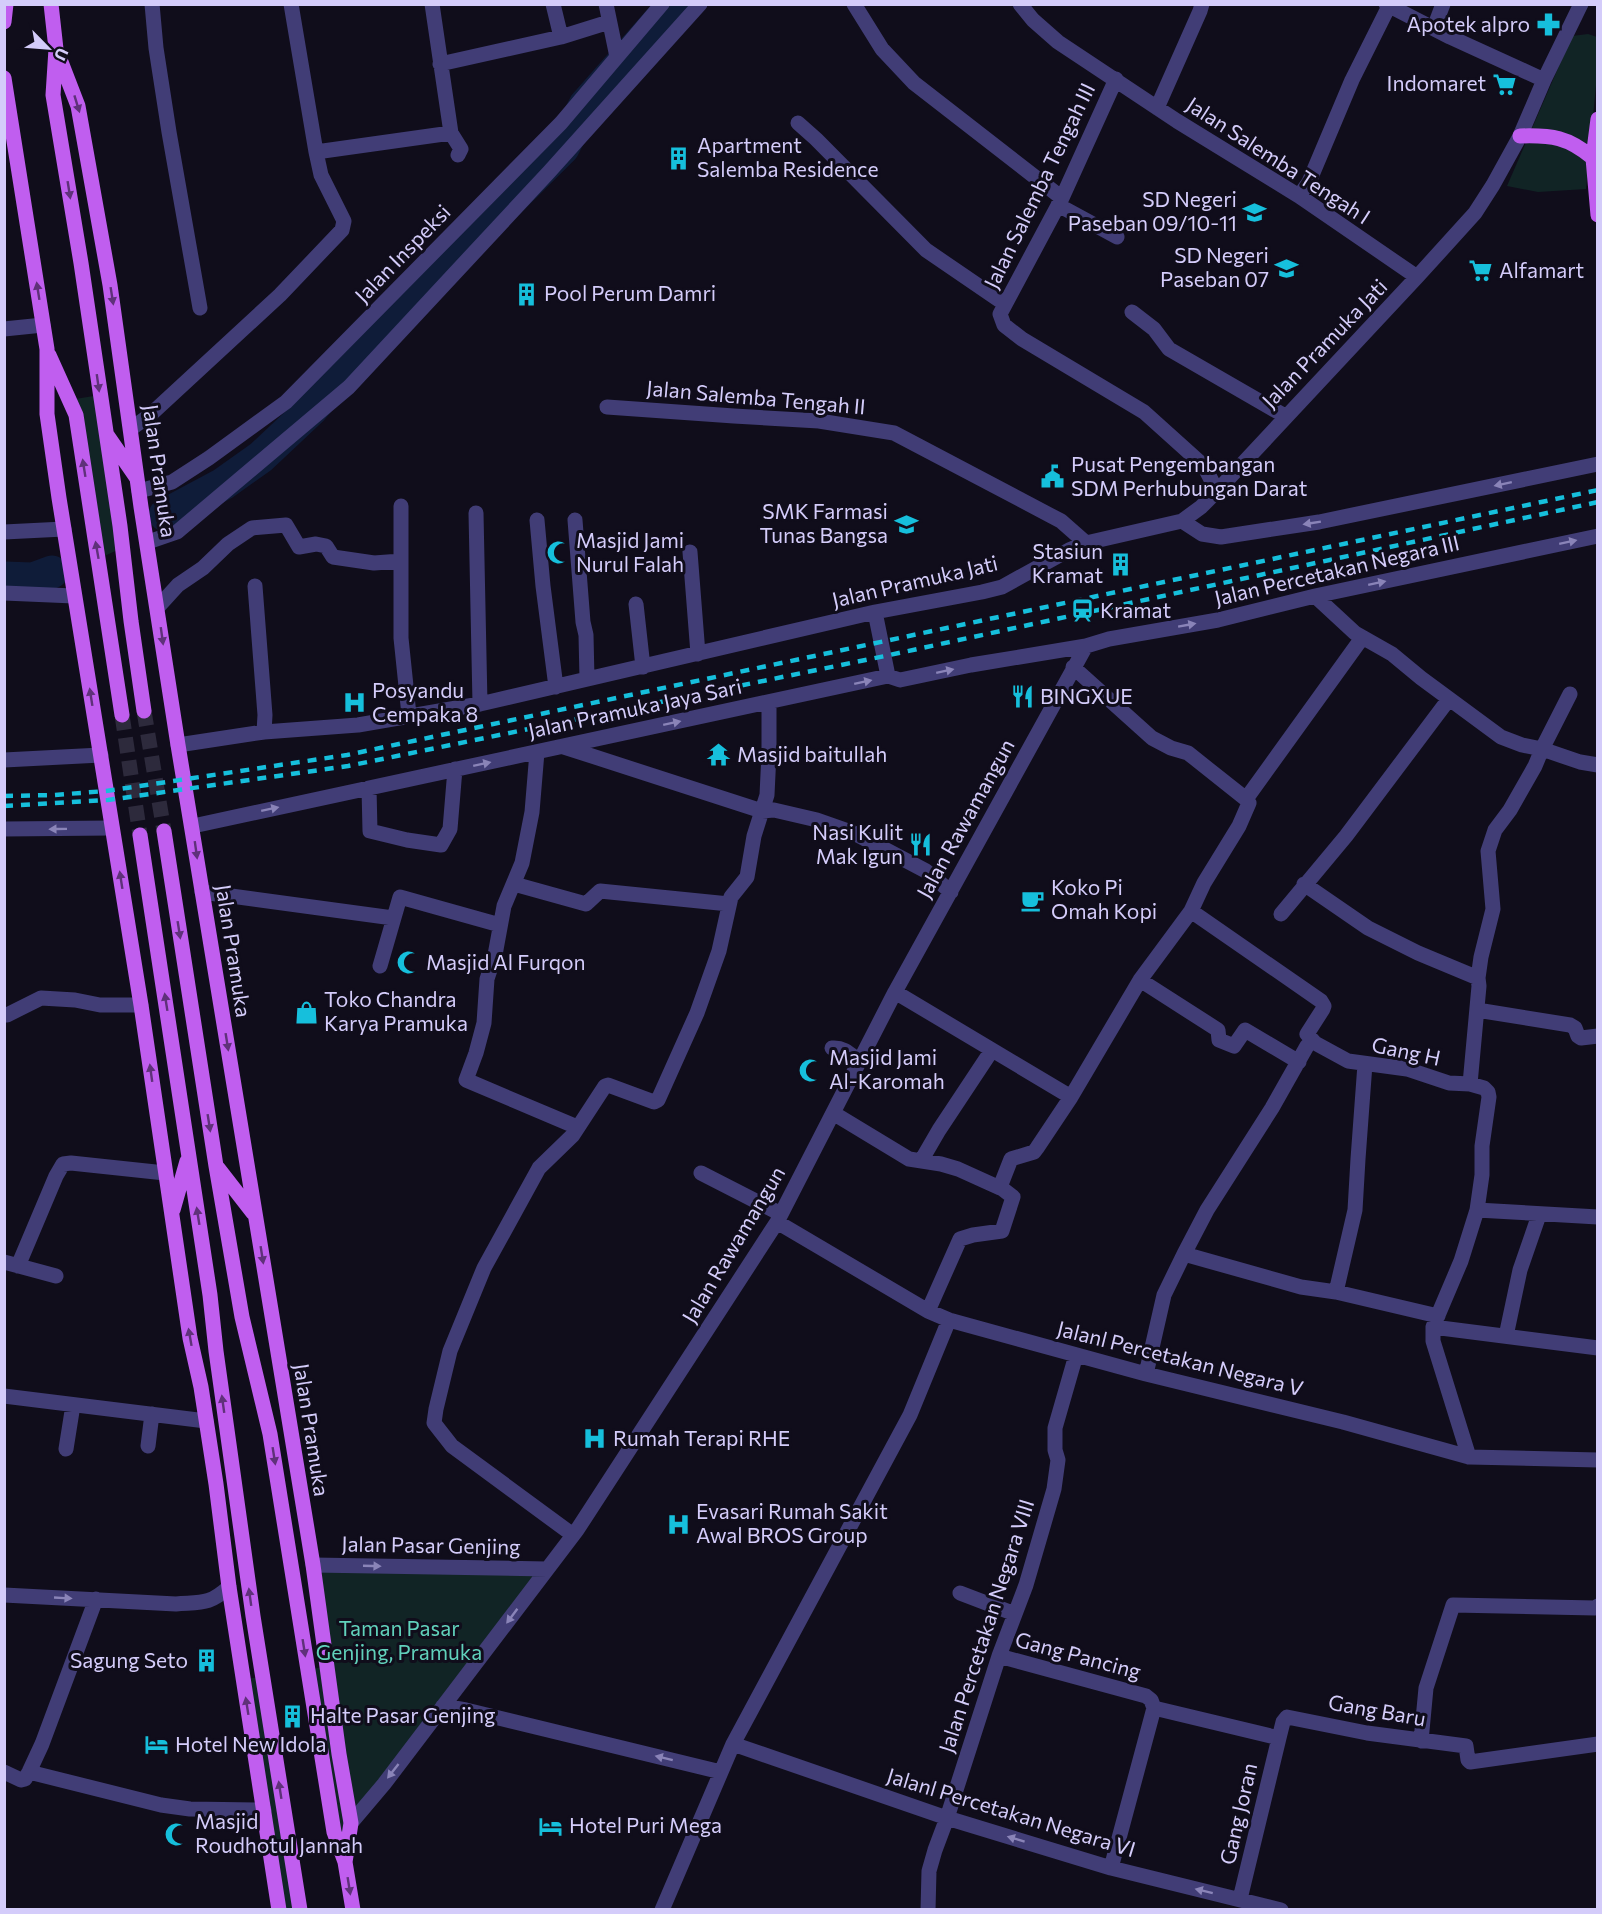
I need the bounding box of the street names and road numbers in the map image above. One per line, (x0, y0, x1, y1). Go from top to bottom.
street label: Jalan Salemba Tengah III (978, 78, 1099, 292)
street label: Jalan Salemba Tengah I (1182, 91, 1375, 229)
street label: Jalan Inspeksi (349, 199, 455, 307)
street label: Jalan Pramuka Jati (1256, 273, 1392, 413)
street label: Jalan Salemba Tengah II (646, 374, 867, 419)
street label: Jalan Pramuka (139, 403, 182, 539)
street label: Jalan Percetakan Negara III (1212, 529, 1462, 610)
street label: Jalan Pramuka Jati (829, 549, 1000, 612)
street label: Jalan Pramuka Jaya Sari (526, 673, 744, 742)
street label: Jalan Rawamangun (911, 734, 1019, 902)
street label: Jalan Pramuka (212, 883, 257, 1019)
street label: Gang H (1370, 1031, 1443, 1070)
street label: Jalan Rawamangun (676, 1161, 789, 1327)
street label: Jalanl Percetakan Negara V (1055, 1315, 1306, 1400)
street label: Jalan Pramuka (290, 1362, 335, 1498)
street label: Jalan Percetakan Negara VIII (933, 1496, 1038, 1755)
street label: Jalan Pasar Genjing (341, 1530, 521, 1559)
street label: Gang Pancing (1013, 1626, 1144, 1683)
street label: Gang Baru (1327, 1689, 1428, 1730)
street label: Gang Joran (1214, 1760, 1261, 1867)
street label: Jalanl Percetakan Negara VI (884, 1762, 1139, 1861)

